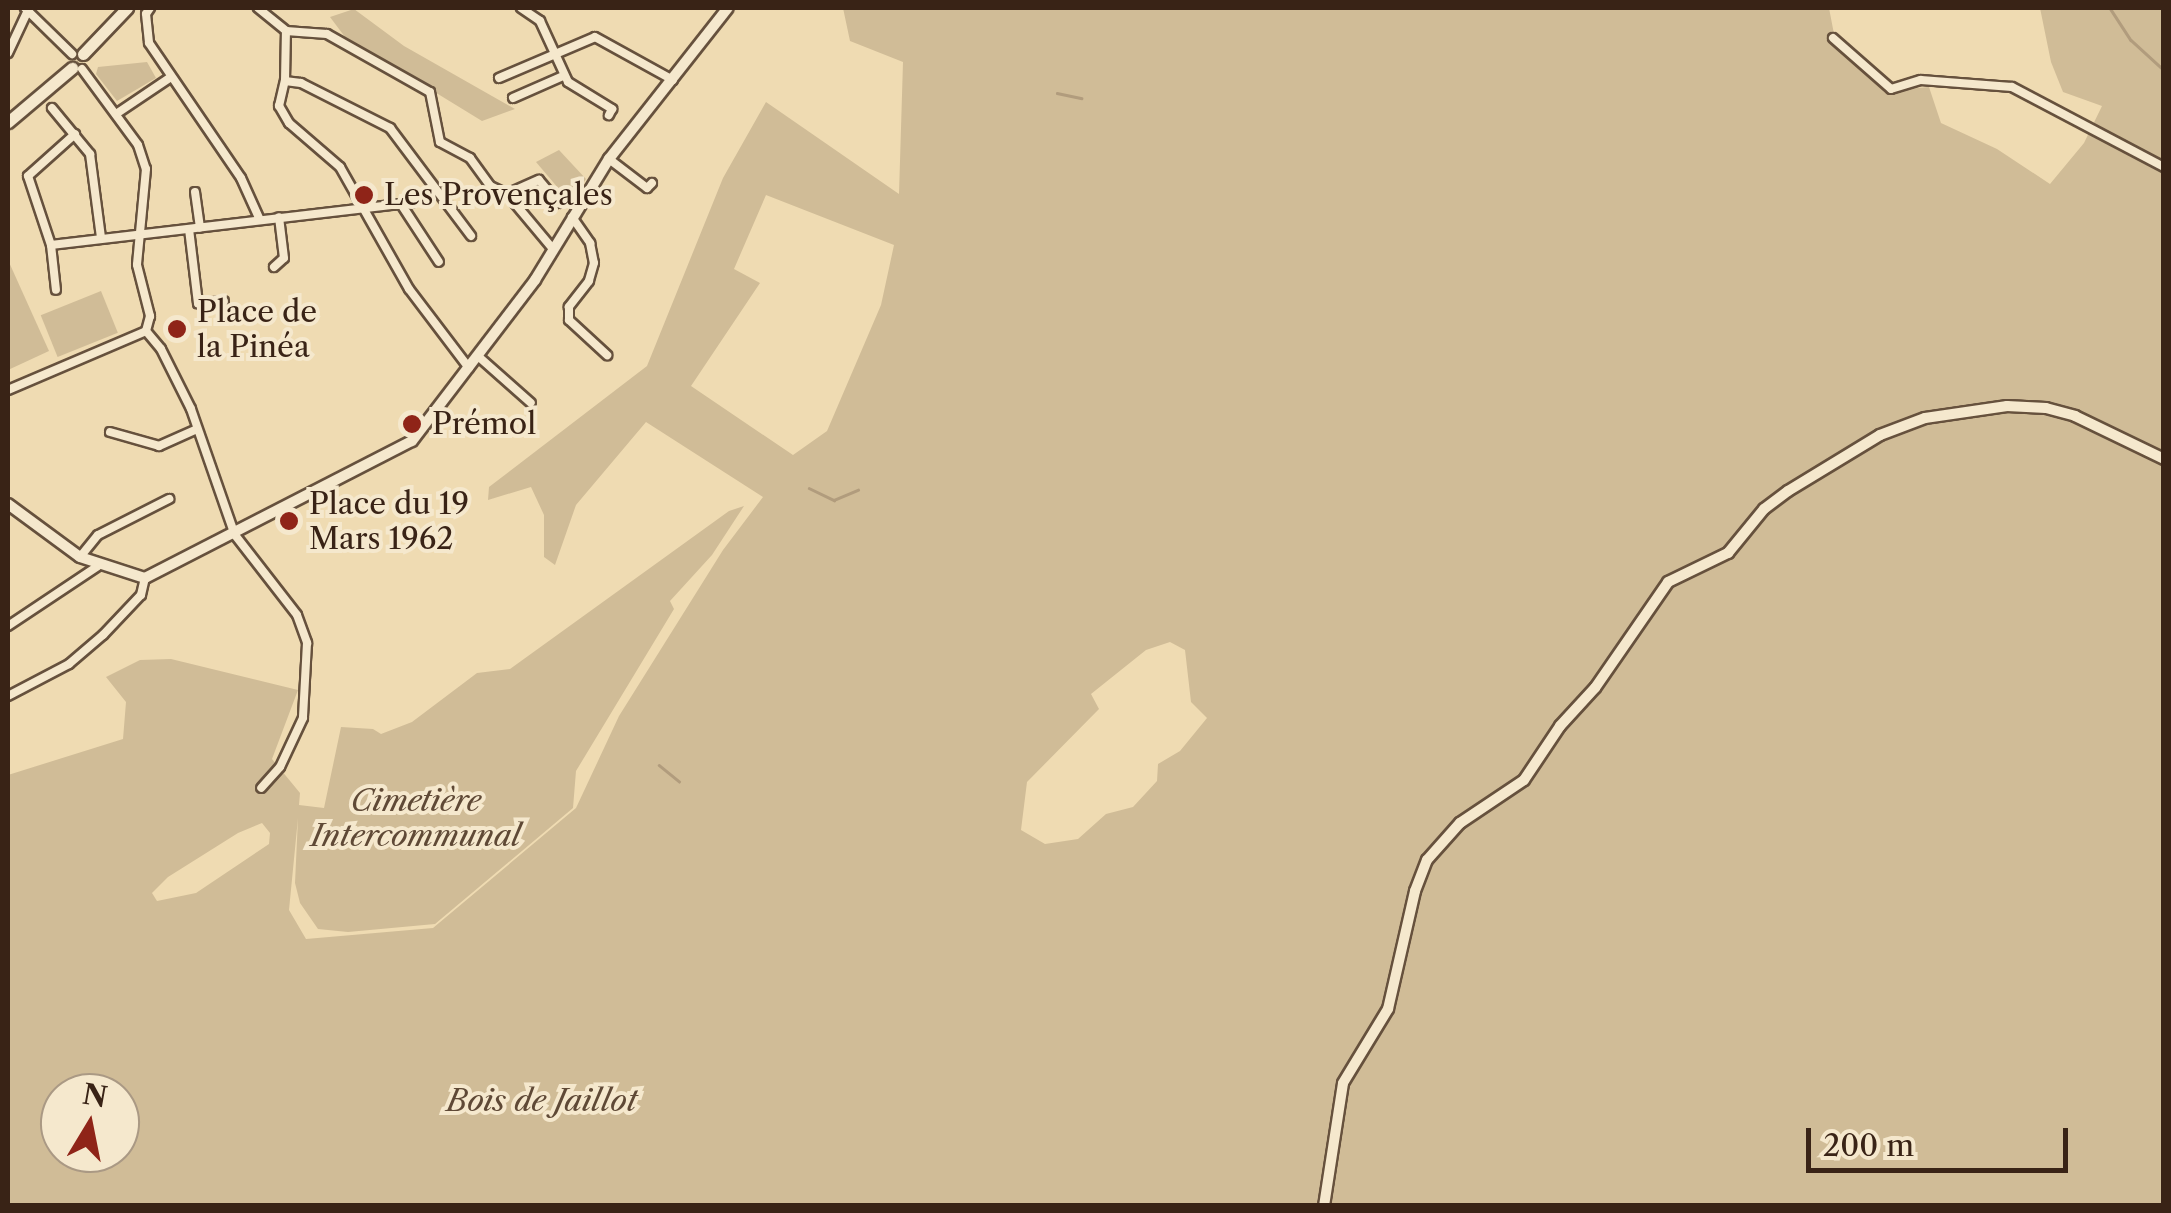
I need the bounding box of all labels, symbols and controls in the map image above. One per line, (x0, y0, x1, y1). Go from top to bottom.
place label: Les Provençales (384, 177, 613, 213)
marker: Les Provençales (353, 184, 375, 206)
place label: Place de la Pinéa (197, 294, 317, 364)
marker: Place de la Pinéa (166, 318, 188, 340)
place label: Prémol (432, 406, 536, 442)
marker: Prémol (401, 413, 423, 435)
place label: Place du 19 Mars 1962 (309, 486, 469, 556)
marker: Place du 19 Mars 1962 (278, 510, 300, 532)
park label: Cimetière Intercommunal (311, 783, 521, 854)
north arrow (40, 1073, 140, 1173)
text: N (80, 1077, 110, 1114)
park label: Bois de Jaillot (447, 1083, 637, 1119)
scale bar (1811, 1108, 2074, 1170)
text: 200 m (1823, 1127, 1914, 1164)

